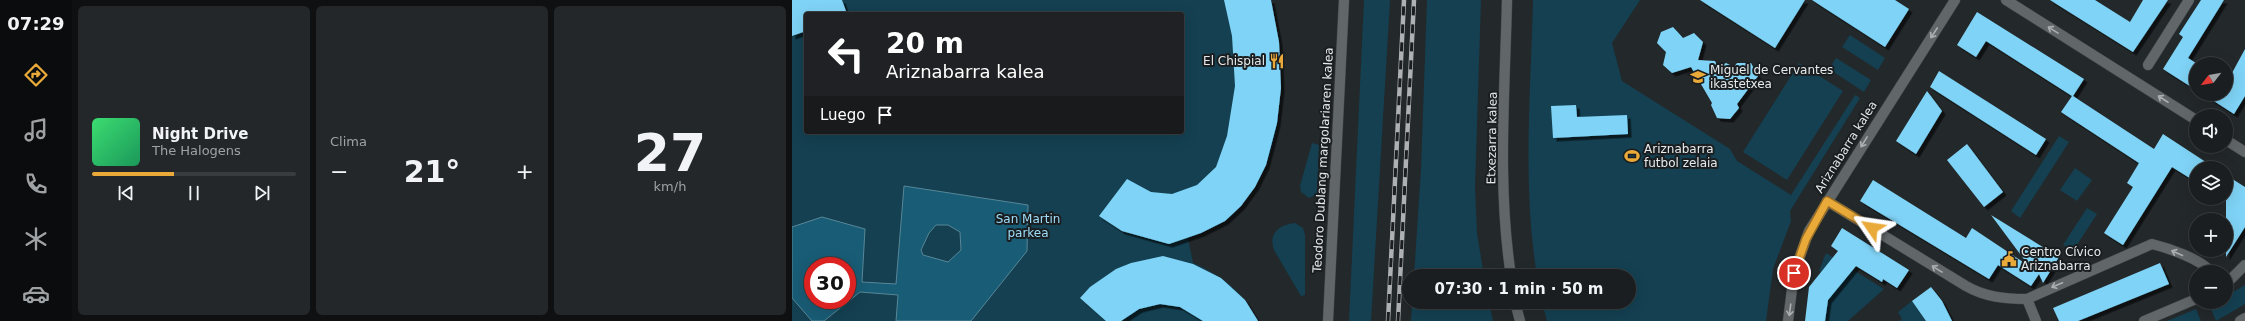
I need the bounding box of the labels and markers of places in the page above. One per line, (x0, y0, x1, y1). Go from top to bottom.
restaurant icon: El Chispial (1268, 52, 1286, 70)
place label: El Chispial (1203, 54, 1265, 68)
place label: Miguel de Cervantes ikastetxea (1710, 63, 1833, 91)
school or university icon: Miguel de Cervantes ikastetxea (1689, 68, 1707, 86)
place label: Ariznabarra futbol zelaia (1644, 142, 1718, 170)
sports icon: Ariznabarra futbol zelaia (1623, 147, 1641, 165)
place label: Centro Cívico Ariznabarra (2021, 245, 2101, 273)
public building icon: Centro Cívico Ariznabarra (2000, 250, 2018, 268)
pin (1777, 256, 1811, 290)

